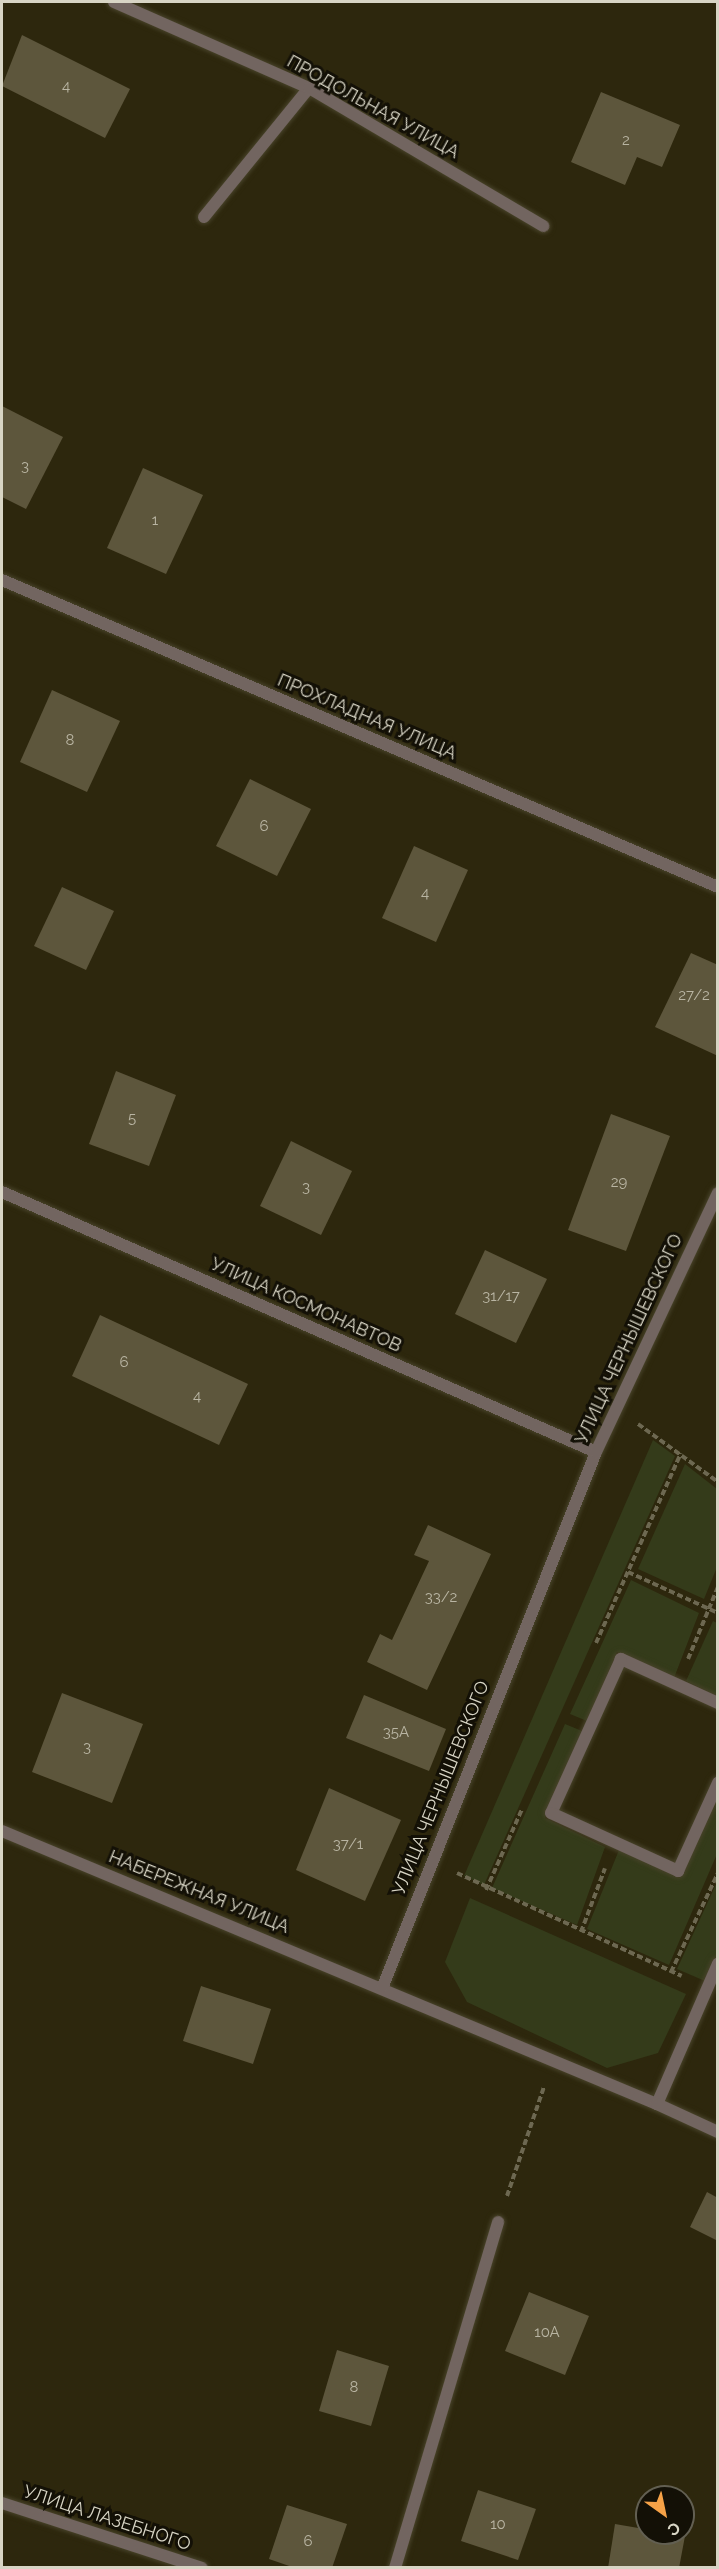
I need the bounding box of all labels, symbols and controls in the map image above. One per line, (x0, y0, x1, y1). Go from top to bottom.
street label: ПРОДОЛЬНАЯ УЛИЦА (283, 51, 463, 163)
house number: 4 (62, 78, 70, 96)
house number: 2 (622, 132, 630, 150)
house number: 3 (21, 458, 29, 476)
house number: 1 (152, 512, 158, 530)
street label: ПРОХЛАДНАЯ УЛИЦА (274, 669, 460, 765)
house number: 8 (66, 732, 74, 750)
house number: 6 (259, 818, 269, 836)
house number: 4 (421, 885, 429, 903)
house number: 27/2 (678, 987, 710, 1005)
house number: 5 (128, 1110, 136, 1128)
house number: 29 (611, 1174, 627, 1192)
house number: 3 (302, 1179, 310, 1197)
street label: УЛИЦА ЧЕРНЫШЕВСКОГО (571, 1230, 687, 1448)
street label: УЛИЦА КОСМОНАВТОВ (207, 1253, 405, 1357)
house number: 31/17 (482, 1288, 520, 1306)
house number: 6 (119, 1354, 129, 1372)
house number: 4 (193, 1388, 201, 1406)
house number: 33/2 (425, 1589, 457, 1607)
street label: УЛИЦА ЧЕРНЫШЕВСКОГО (388, 1678, 494, 1898)
house number: 35А (383, 1724, 409, 1742)
house number: 3 (83, 1739, 91, 1757)
house number: 37/1 (333, 1836, 363, 1854)
street label: НАБЕРЕЖНАЯ УЛИЦА (106, 1846, 292, 1938)
house number: 10А (534, 2324, 560, 2342)
house number: 8 (350, 2379, 358, 2397)
street label: УЛИЦА ЛАЗЕБНОГО (20, 2481, 194, 2555)
north arrow (635, 2485, 695, 2545)
house number: 10 (490, 2516, 506, 2534)
text: С (664, 2518, 684, 2540)
house number: 6 (303, 2533, 313, 2551)

